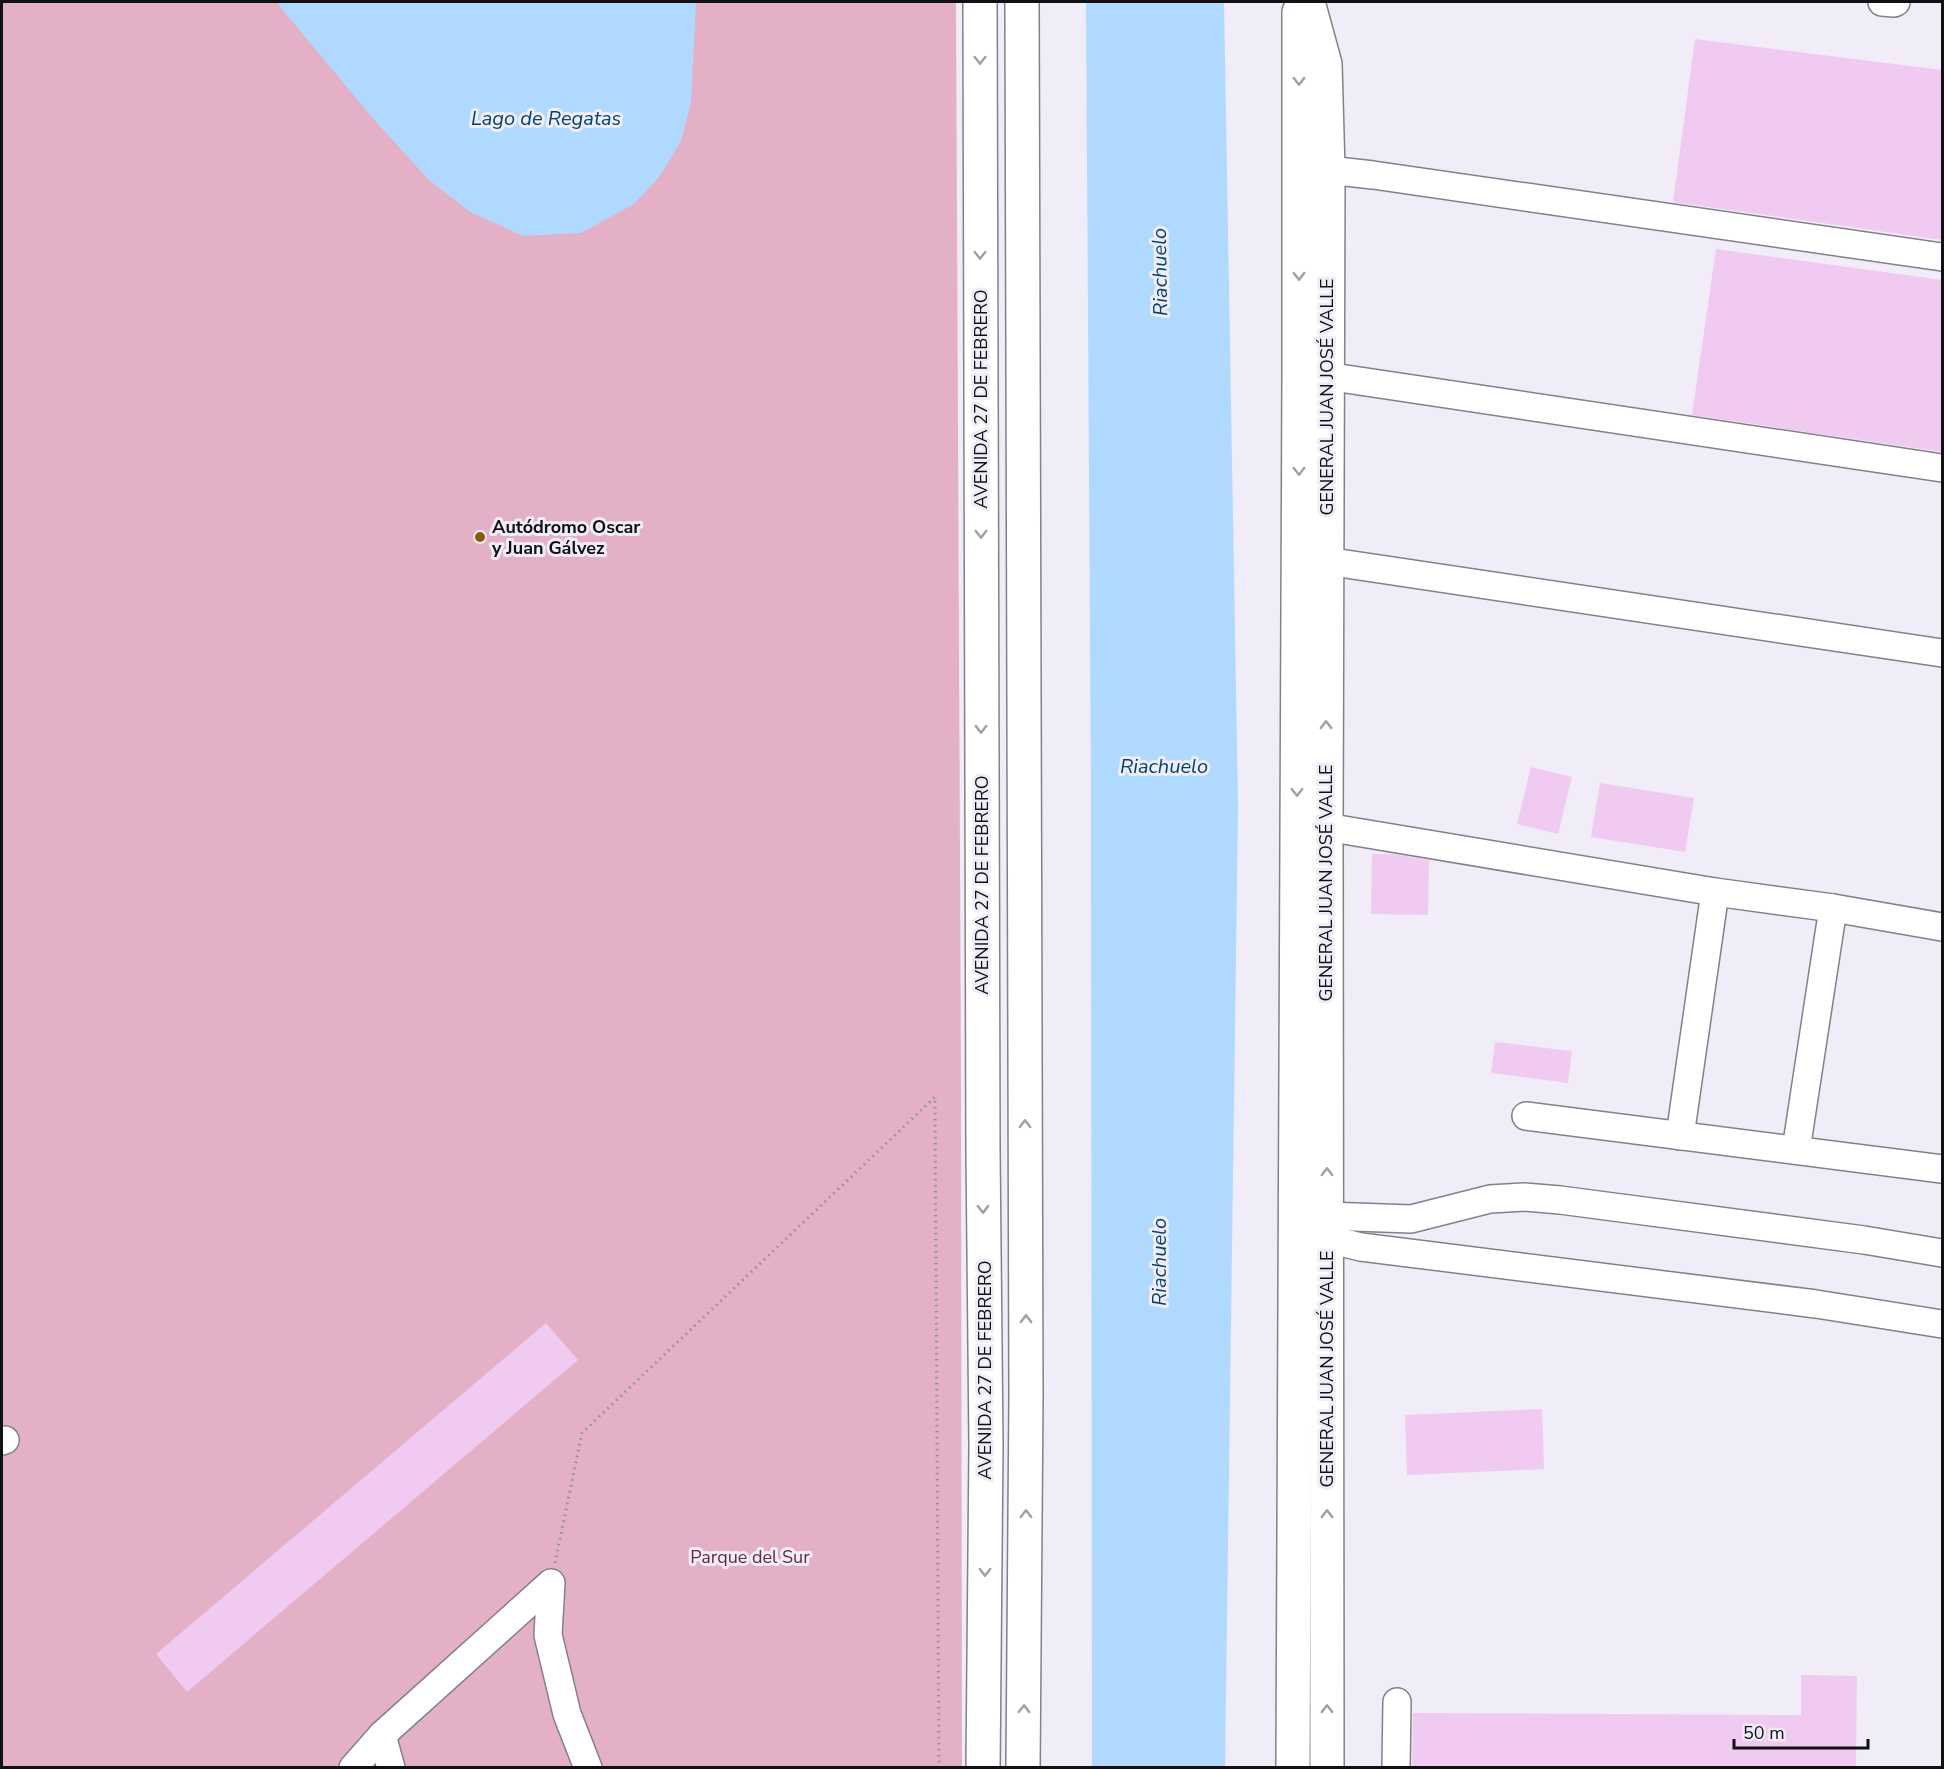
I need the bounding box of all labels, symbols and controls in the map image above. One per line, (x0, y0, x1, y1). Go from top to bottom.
one-way arrow (974, 55, 986, 64)
one-way arrow (1293, 76, 1305, 85)
water label: Lago de Regatas (471, 105, 621, 132)
water label: Riachuelo (1146, 228, 1174, 316)
one-way arrow (974, 250, 986, 259)
one-way arrow (1293, 271, 1305, 280)
street label: GENERAL JUAN JOSÉ VALLE (1315, 278, 1339, 516)
street label: AVENIDA 27 DE FEBRERO (969, 289, 993, 509)
one-way arrow (1293, 466, 1305, 475)
place label: Autódromo Oscar y Juan Gálvez (491, 515, 640, 560)
one-way arrow (975, 529, 987, 538)
marker: Autódromo Oscar y Juan Gálvez (473, 530, 487, 544)
one-way arrow (1320, 721, 1332, 730)
one-way arrow (975, 724, 988, 733)
water label: Riachuelo (1120, 753, 1208, 780)
street label: GENERAL JUAN JOSÉ VALLE (1314, 764, 1338, 1002)
street label: AVENIDA 27 DE FEBRERO (970, 775, 994, 995)
one-way arrow (1291, 787, 1303, 796)
one-way arrow (1019, 1120, 1031, 1129)
one-way arrow (1321, 1168, 1333, 1177)
one-way arrow (977, 1205, 989, 1214)
water label: Riachuelo (1146, 1218, 1173, 1306)
street label: GENERAL JUAN JOSÉ VALLE (1315, 1250, 1339, 1488)
street label: AVENIDA 27 DE FEBRERO (973, 1260, 997, 1480)
one-way arrow (1020, 1315, 1032, 1324)
one-way arrow (1020, 1510, 1032, 1519)
one-way arrow (1321, 1510, 1333, 1519)
park label: Parque del Sur (690, 1545, 810, 1569)
one-way arrow (979, 1568, 991, 1577)
one-way arrow (1018, 1705, 1030, 1714)
one-way arrow (1321, 1705, 1333, 1714)
scale bar (1734, 1712, 1868, 1750)
text: 50 m (1743, 1721, 1785, 1745)

